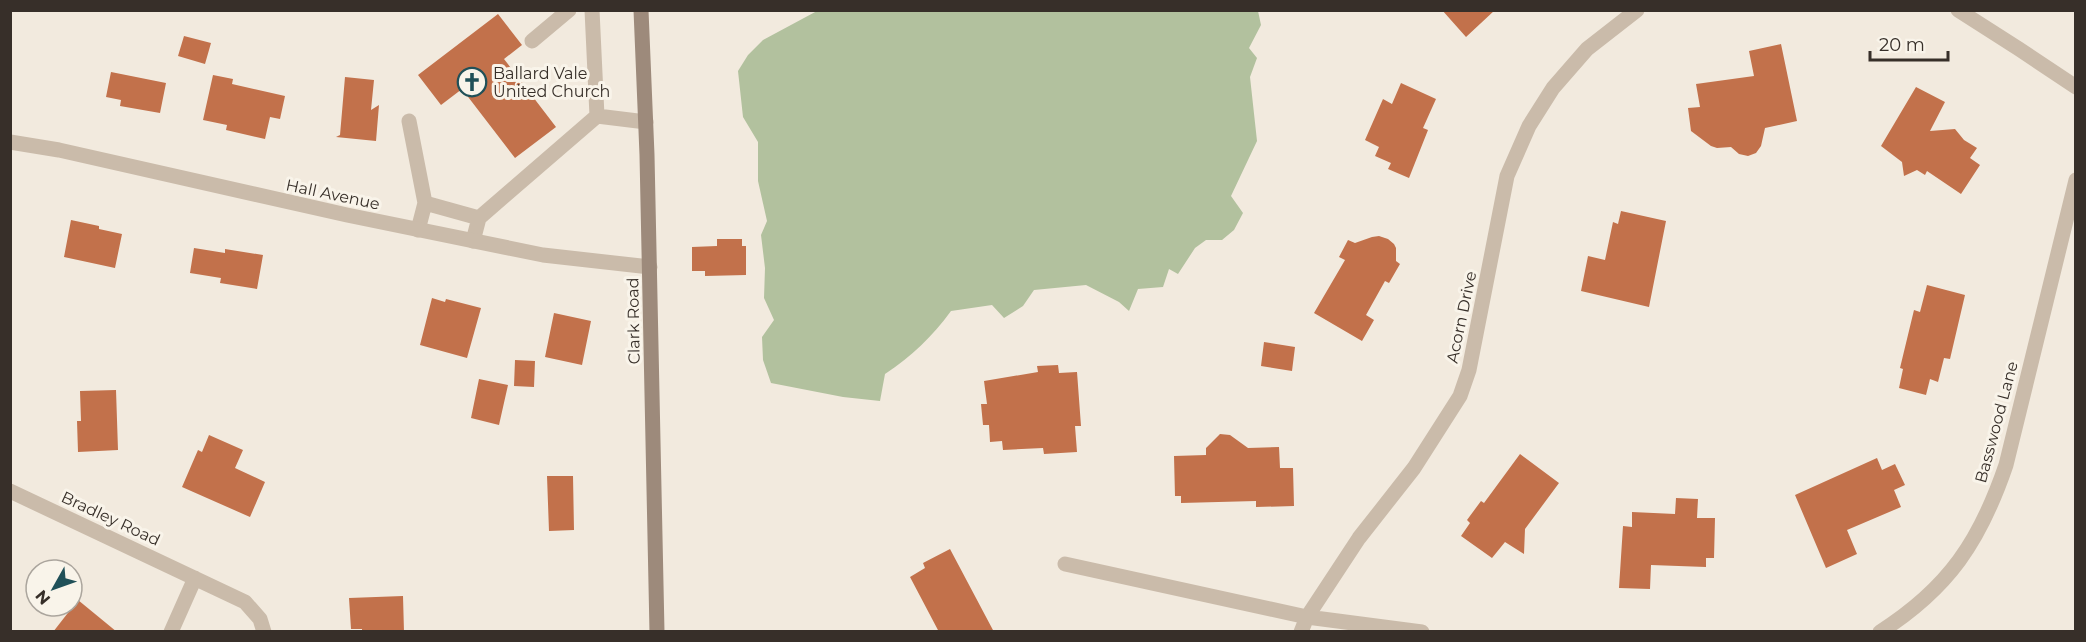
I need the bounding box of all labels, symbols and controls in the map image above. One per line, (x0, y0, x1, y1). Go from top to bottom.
scale bar (1870, 24, 1948, 62)
text: 20 m (1879, 34, 1925, 56)
place label: Ballard Vale United Church (493, 64, 610, 101)
church icon: Ballard Vale United Church (456, 66, 488, 98)
street label: Hall Avenue (284, 175, 382, 214)
street label: Acorn Drive (1442, 269, 1481, 365)
street label: Clark Road (623, 277, 644, 365)
street label: Basswood Lane (1971, 359, 2022, 485)
street label: Bradley Road (58, 487, 163, 550)
north arrow (24, 558, 84, 618)
text: N (31, 586, 54, 608)

